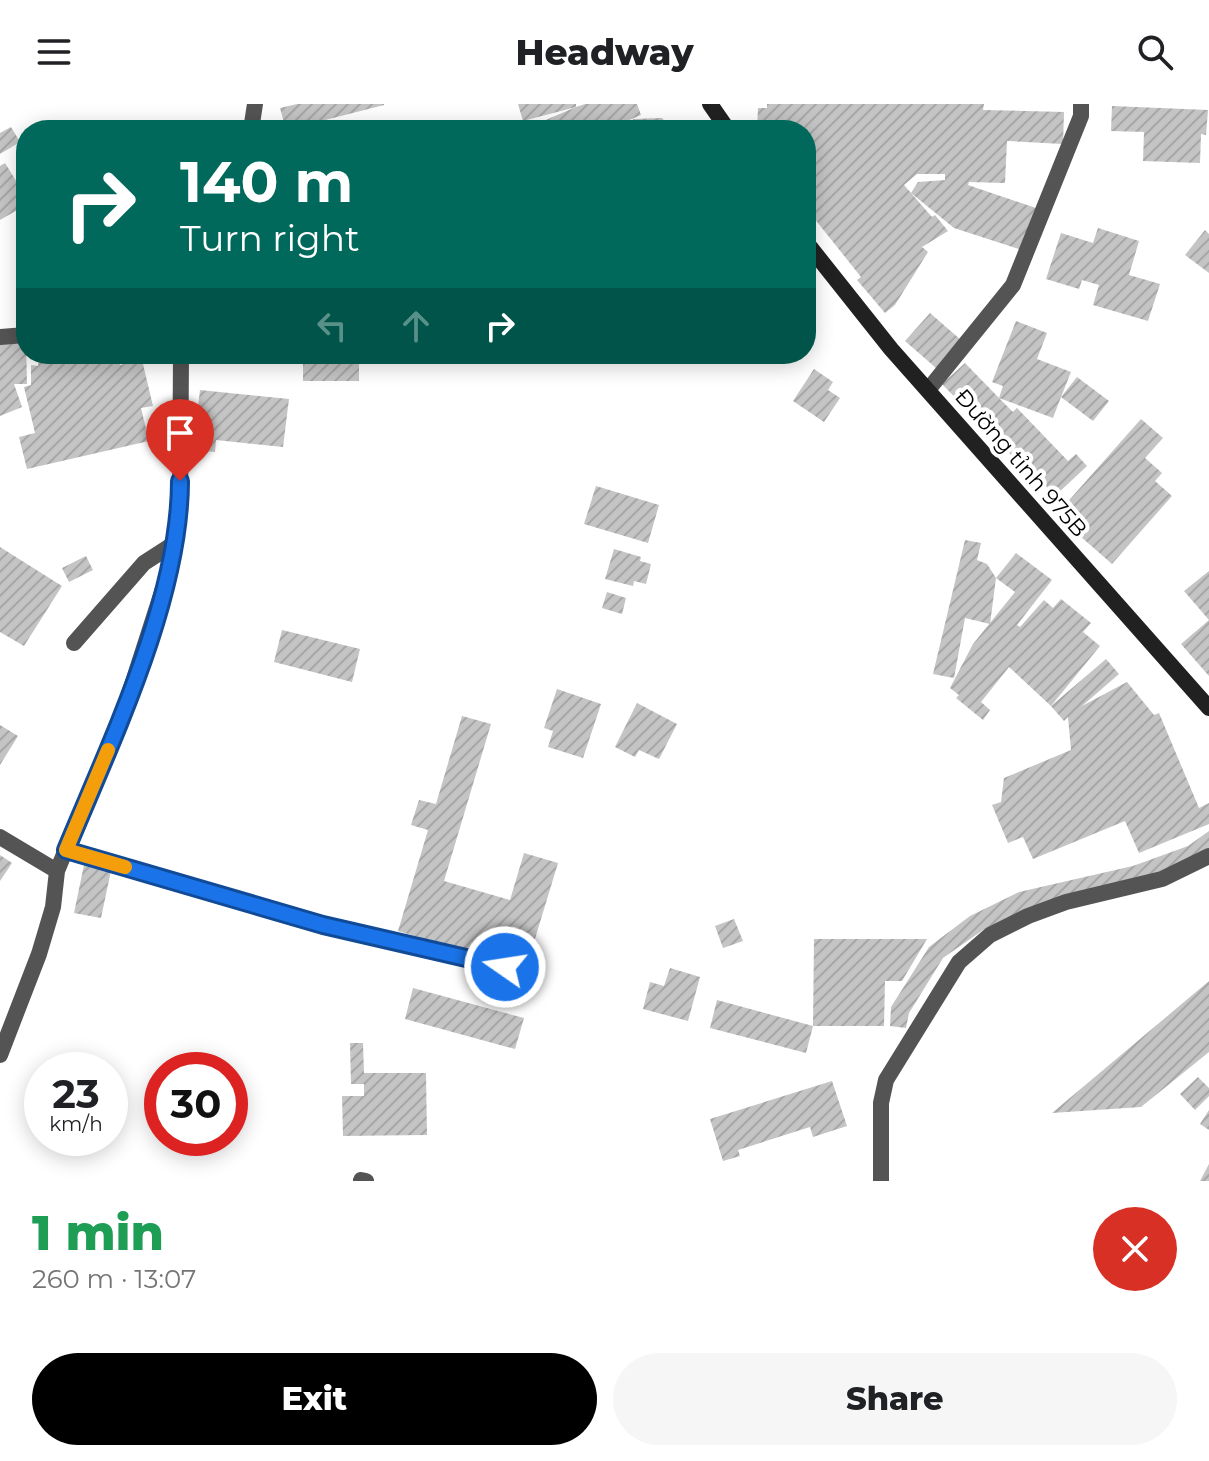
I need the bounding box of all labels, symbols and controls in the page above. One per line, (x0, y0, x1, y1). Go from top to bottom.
icon: menu (32, 30, 76, 74)
text: Headway (516, 30, 694, 74)
icon: search (1133, 30, 1177, 74)
text: 140 m (180, 148, 353, 216)
icon: right (48, 152, 152, 256)
text: Turn right (180, 216, 360, 260)
icon: left (310, 304, 354, 348)
icon: ahead (394, 304, 438, 348)
icon: right (478, 304, 522, 348)
street label: Đường tỉnh 975B (949, 383, 1093, 543)
pin (146, 399, 214, 481)
icon: arrive (158, 411, 202, 455)
position arrow (463, 925, 547, 1009)
speed limit sign: 30 (144, 1052, 248, 1156)
text: 23 (52, 1069, 100, 1118)
text: km/h (49, 1112, 103, 1136)
text: 1 min (32, 1204, 164, 1262)
button: close (1093, 1207, 1177, 1291)
text: 260 m · 13:07 (32, 1263, 196, 1295)
button: Exit (32, 1353, 597, 1445)
button: Share (613, 1353, 1177, 1445)

